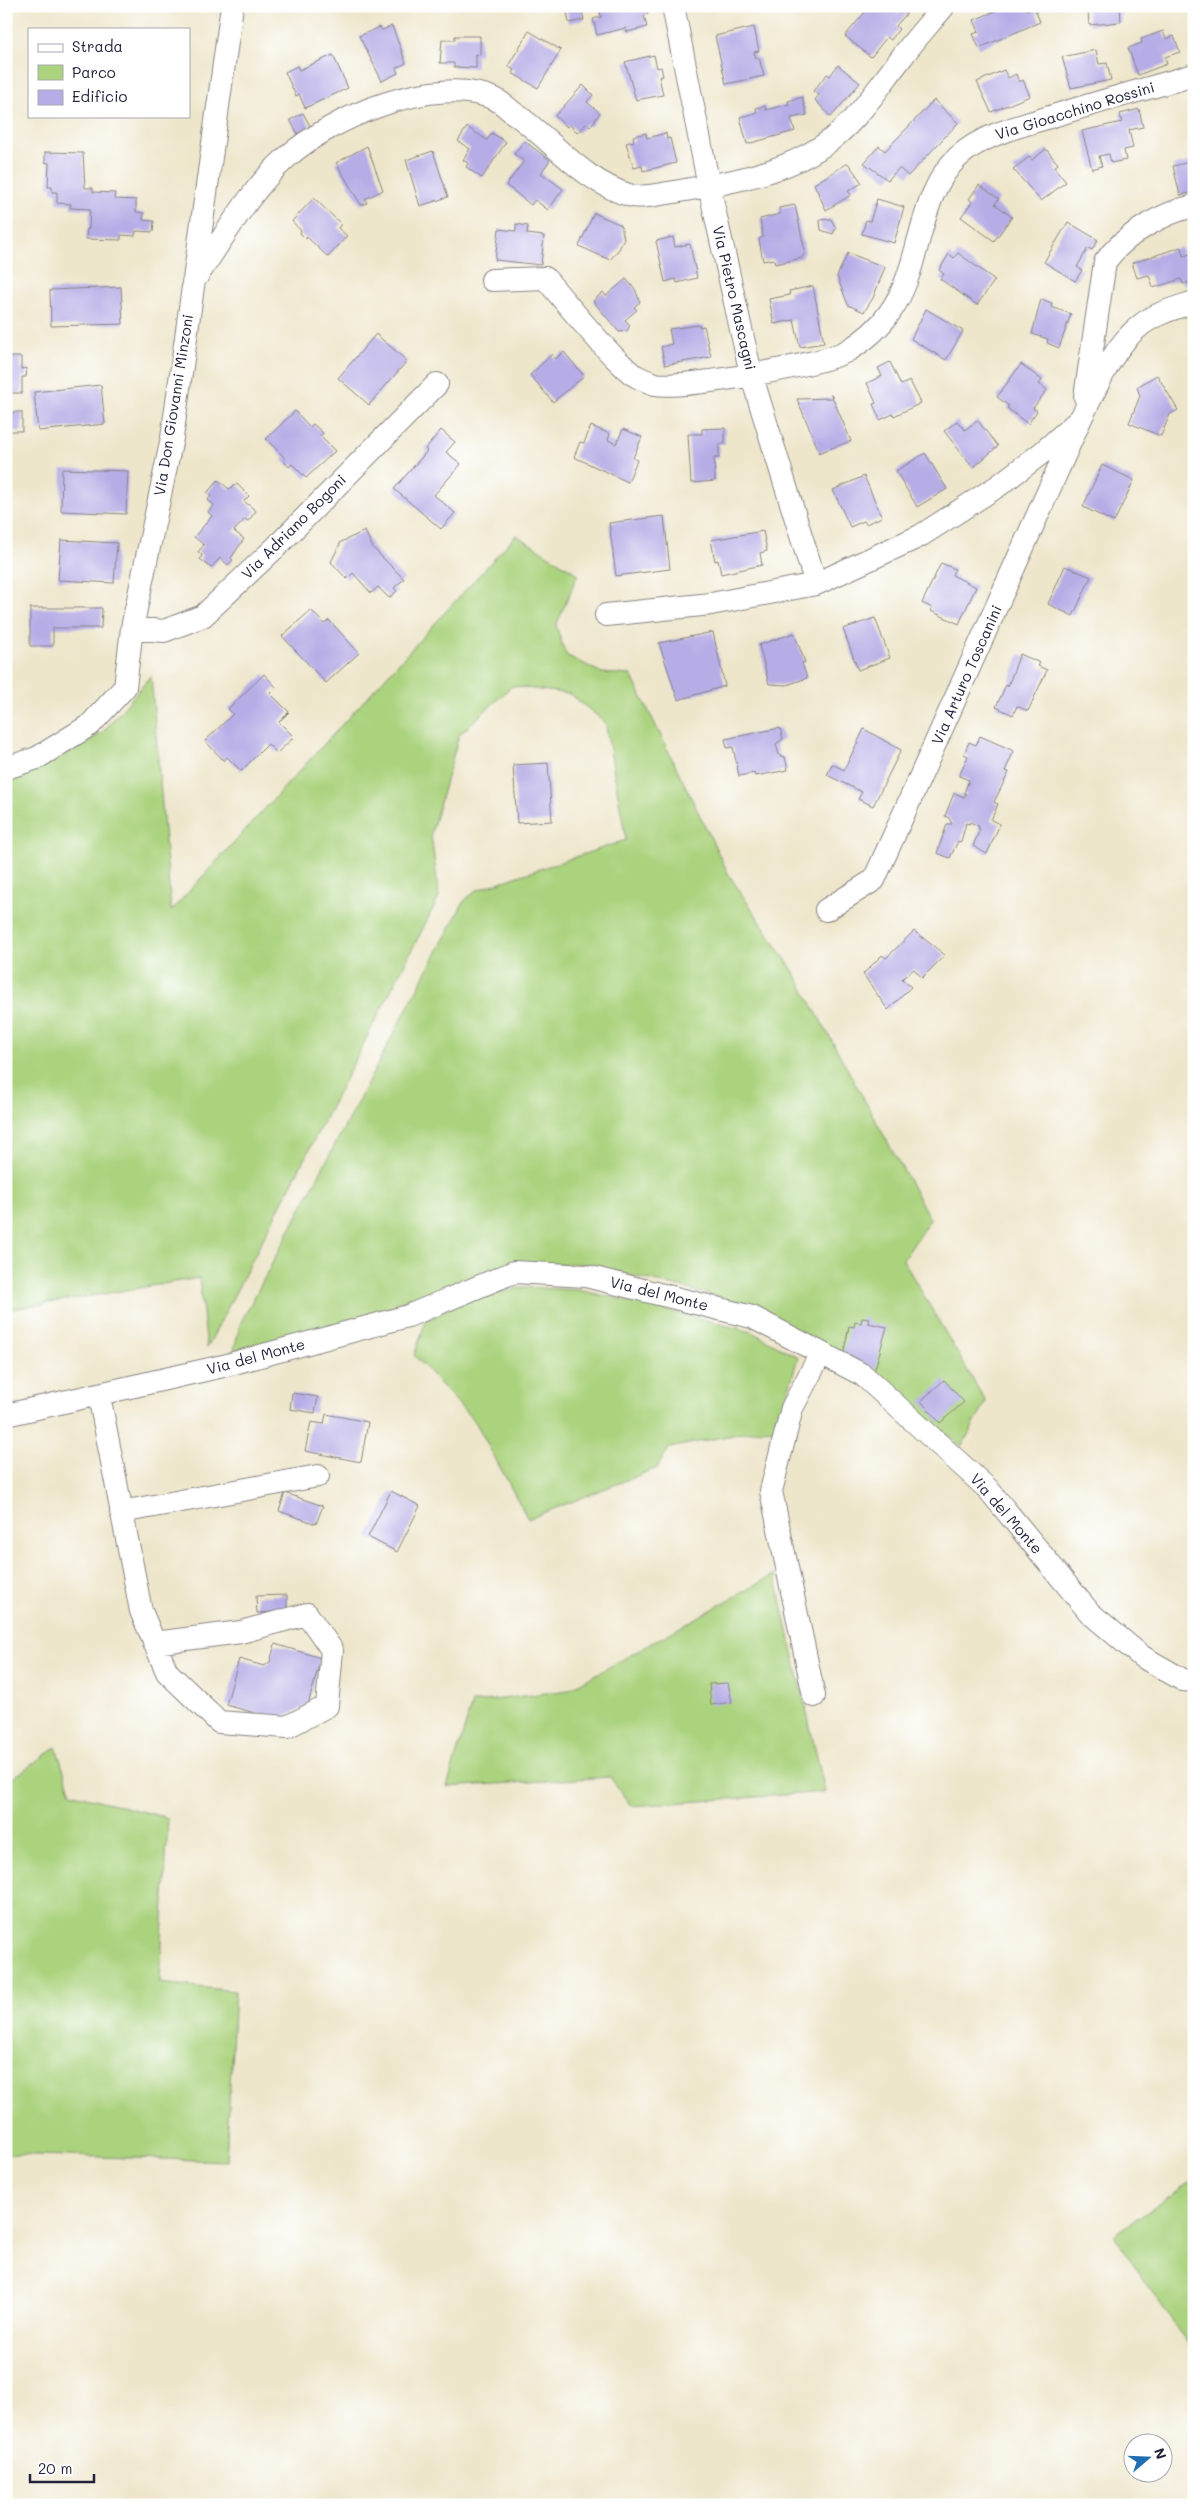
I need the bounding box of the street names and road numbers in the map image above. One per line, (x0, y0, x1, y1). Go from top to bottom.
street label: Via Gioacchino Rossini (993, 76, 1157, 144)
street label: Via Pietro Mascagni (709, 224, 761, 372)
street label: Via Don Giovanni Minzoni (149, 313, 197, 497)
street label: Via Adriano Bogoni (237, 470, 350, 583)
street label: Via Arturo Toscanini (926, 602, 1006, 748)
street label: Via del Monte (608, 1271, 711, 1315)
street label: Via del Monte (204, 1333, 307, 1379)
street label: Via del Monte (966, 1469, 1047, 1558)

